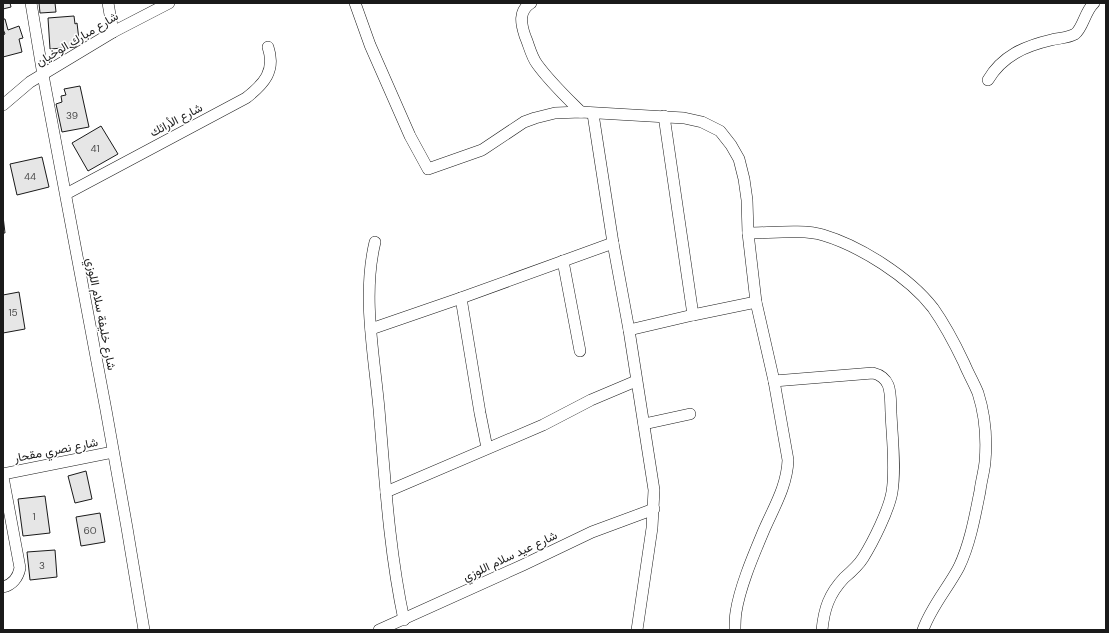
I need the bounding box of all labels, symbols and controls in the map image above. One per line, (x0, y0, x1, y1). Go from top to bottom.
street label: شارع مبارك الوخيان (33, 8, 122, 71)
street label: شارع الأرائك (147, 99, 206, 141)
house number: 39 (66, 109, 78, 122)
house number: 41 (90, 142, 100, 155)
house number: 44 (24, 170, 36, 183)
street label: شارع خليفة سلام اللوزي (80, 257, 120, 372)
house number: 15 (8, 306, 18, 319)
street label: شارع نصري مقحار (12, 434, 100, 468)
house number: 1 (32, 510, 36, 523)
house number: 60 (83, 524, 97, 537)
street label: شارع عيد سلام اللوزي (460, 527, 561, 587)
house number: 3 (39, 559, 45, 572)

